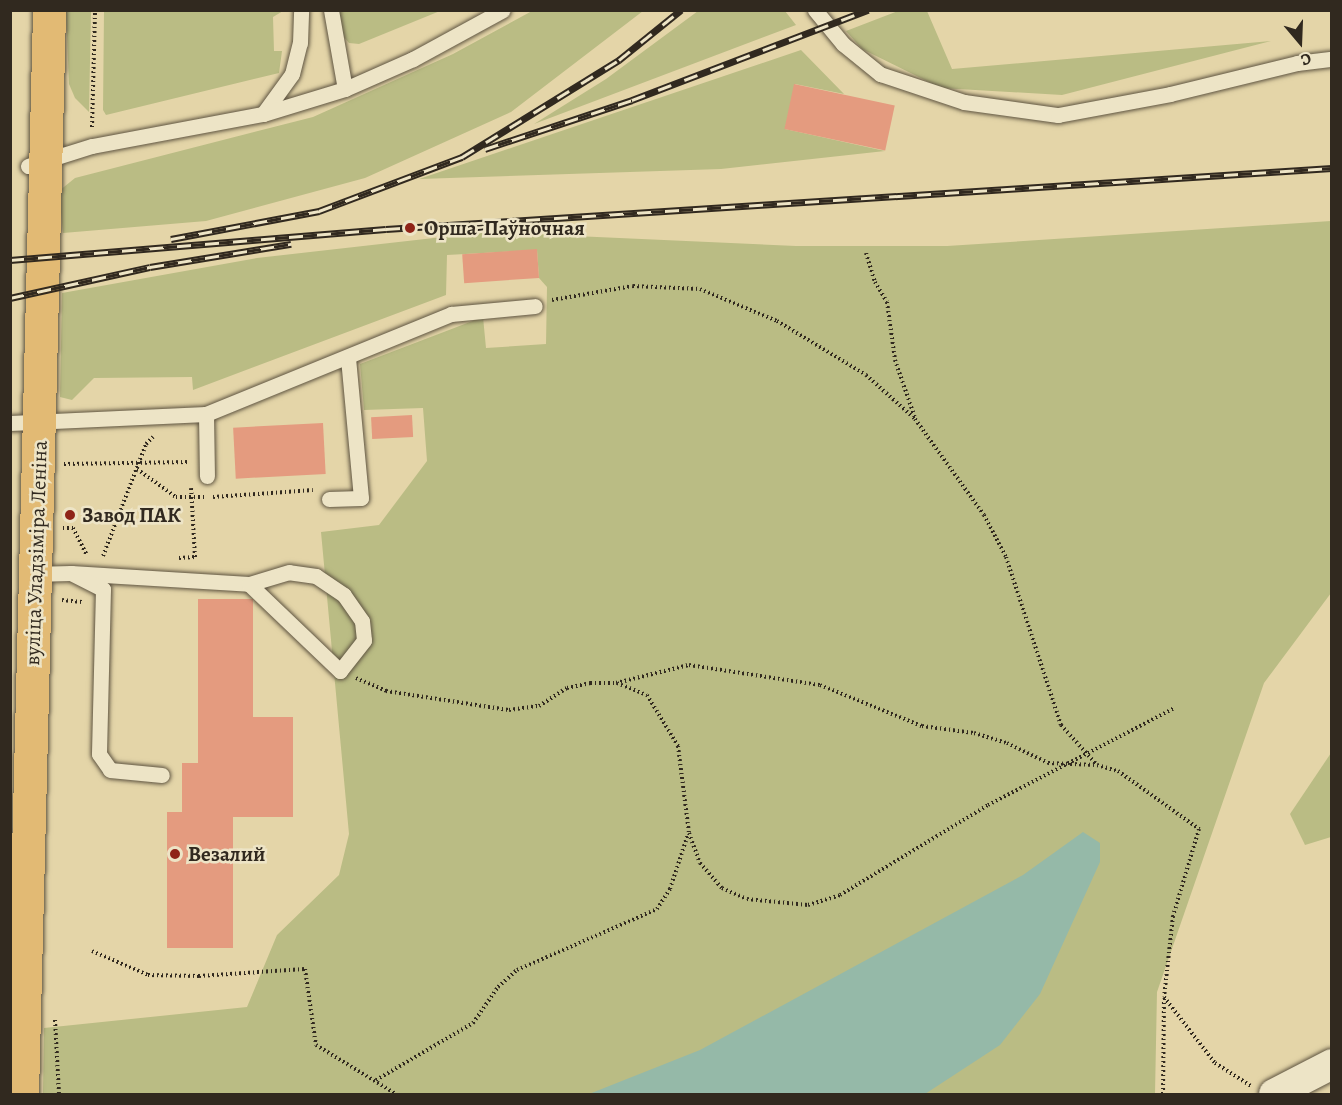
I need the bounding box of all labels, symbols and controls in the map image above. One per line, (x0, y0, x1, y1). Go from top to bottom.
north arrow (1270, 12, 1330, 72)
text: С (1298, 47, 1314, 71)
place label: Орша-Паўночная (424, 215, 585, 241)
marker: Орша-Паўночная (401, 219, 419, 237)
street label: вуліца Уладзіміра Леніна (19, 440, 53, 666)
place label: Завод ПАК (82, 502, 181, 528)
marker: Завод ПАК (63, 508, 77, 522)
place label: Везалий (188, 841, 266, 867)
marker: Везалий (166, 845, 184, 863)

